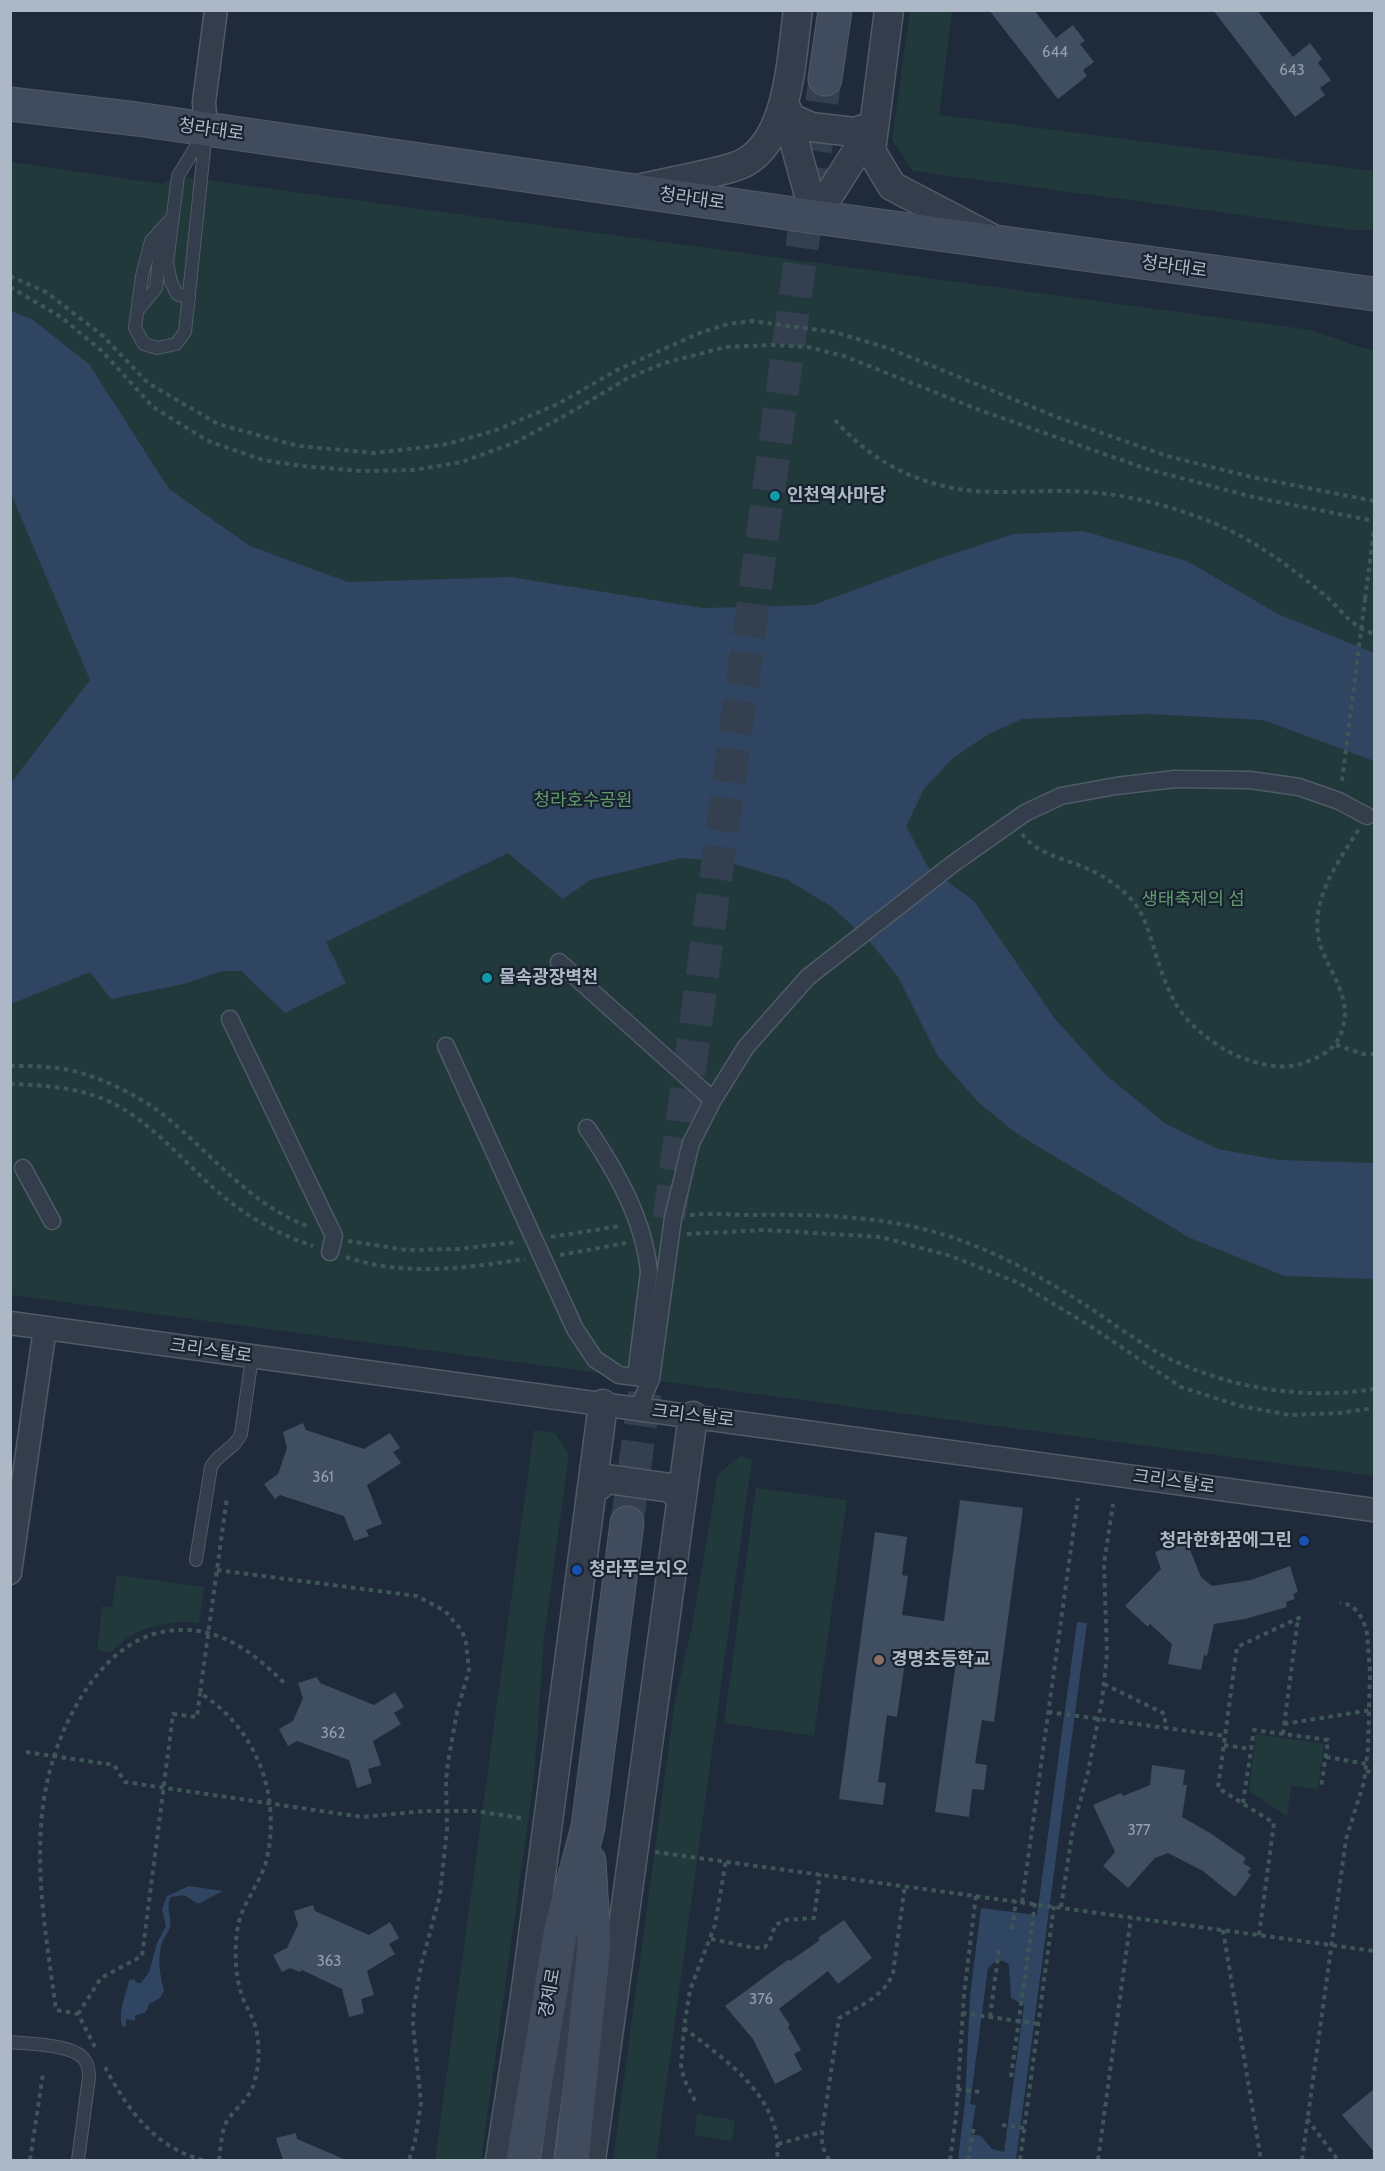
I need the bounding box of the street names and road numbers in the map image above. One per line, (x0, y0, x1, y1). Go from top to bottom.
street label: 청라대로 (177, 115, 245, 145)
street label: 청라대로 (658, 184, 726, 214)
street label: 청라대로 (1140, 252, 1208, 282)
street label: 크리스탈로 (168, 1335, 254, 1367)
street label: 크리스탈로 (651, 1400, 735, 1432)
street label: 크리스탈로 (1131, 1466, 1217, 1498)
street label: 경제로 (535, 1967, 565, 2019)

